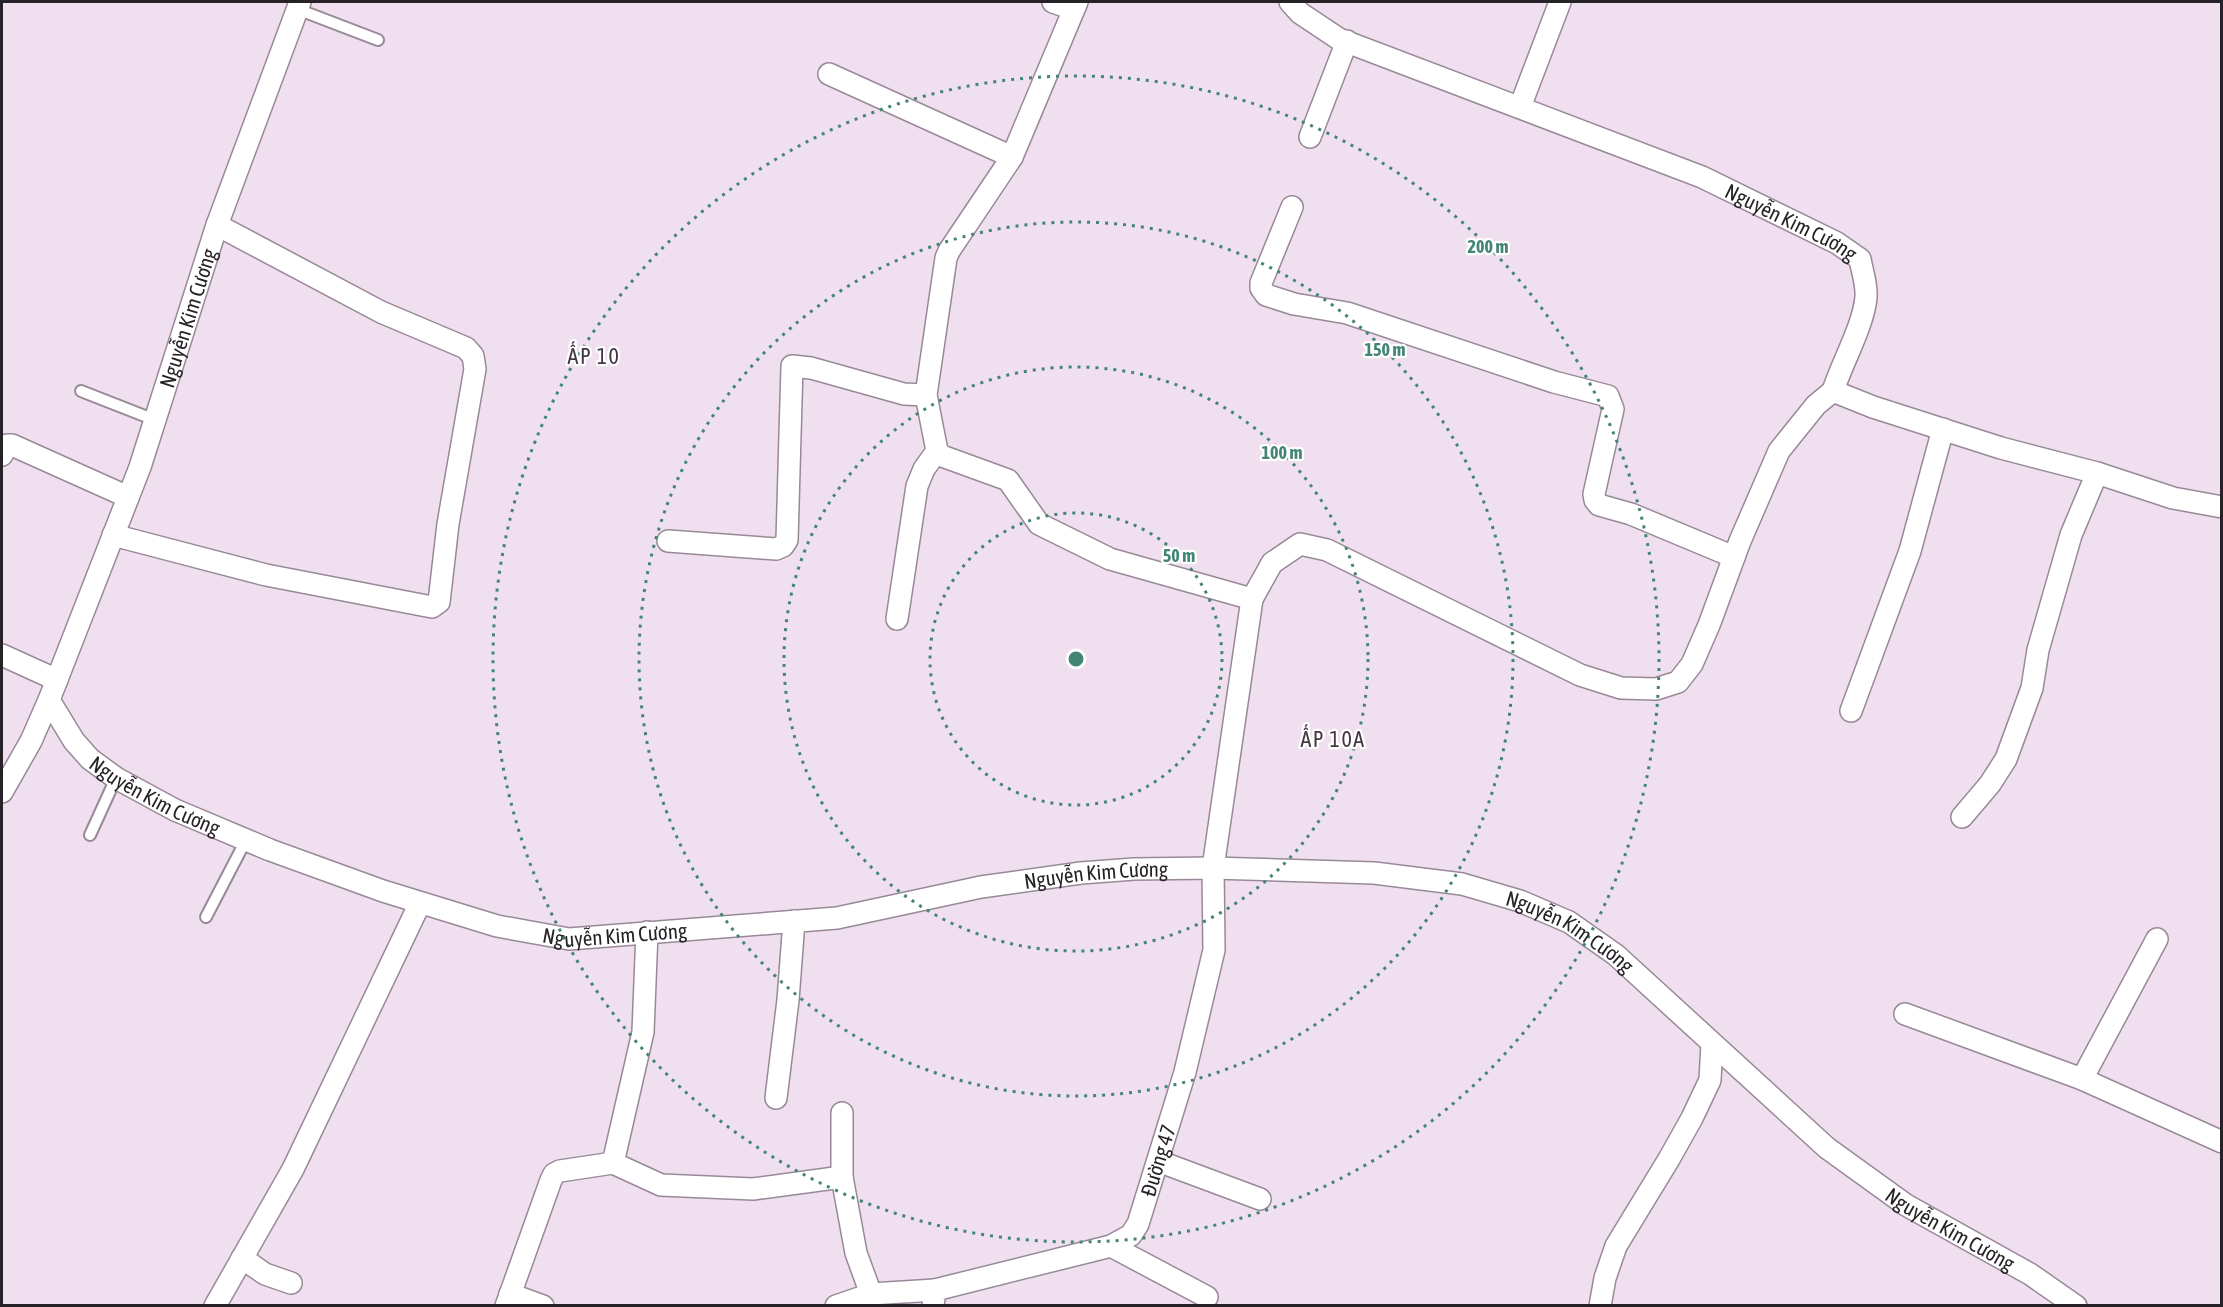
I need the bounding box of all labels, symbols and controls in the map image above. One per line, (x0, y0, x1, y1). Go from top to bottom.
street label: Nguyễn Kim Cương (1722, 178, 1862, 265)
text: 200 m (1468, 236, 1508, 257)
street label: Nguyễn Kim Cương (154, 245, 221, 390)
text: 150 m (1365, 339, 1405, 360)
district label: ẤP 10 (568, 341, 620, 369)
text: 100 m (1262, 442, 1302, 463)
text: 50 m (1163, 545, 1195, 566)
centre of rings (1066, 649, 1086, 669)
district label: ẤP 10A (1300, 724, 1366, 752)
street label: Nguyễn Kim Cương (85, 751, 224, 840)
street label: Nguyễn Kim Cương (1022, 857, 1168, 893)
street label: Nguyễn Kim Cương (1503, 886, 1639, 977)
street label: Nguyễn Kim Cương (541, 918, 688, 951)
street label: Đường 47 (1135, 1122, 1180, 1199)
street label: Nguyễn Kim Cương (1881, 1182, 2019, 1275)

